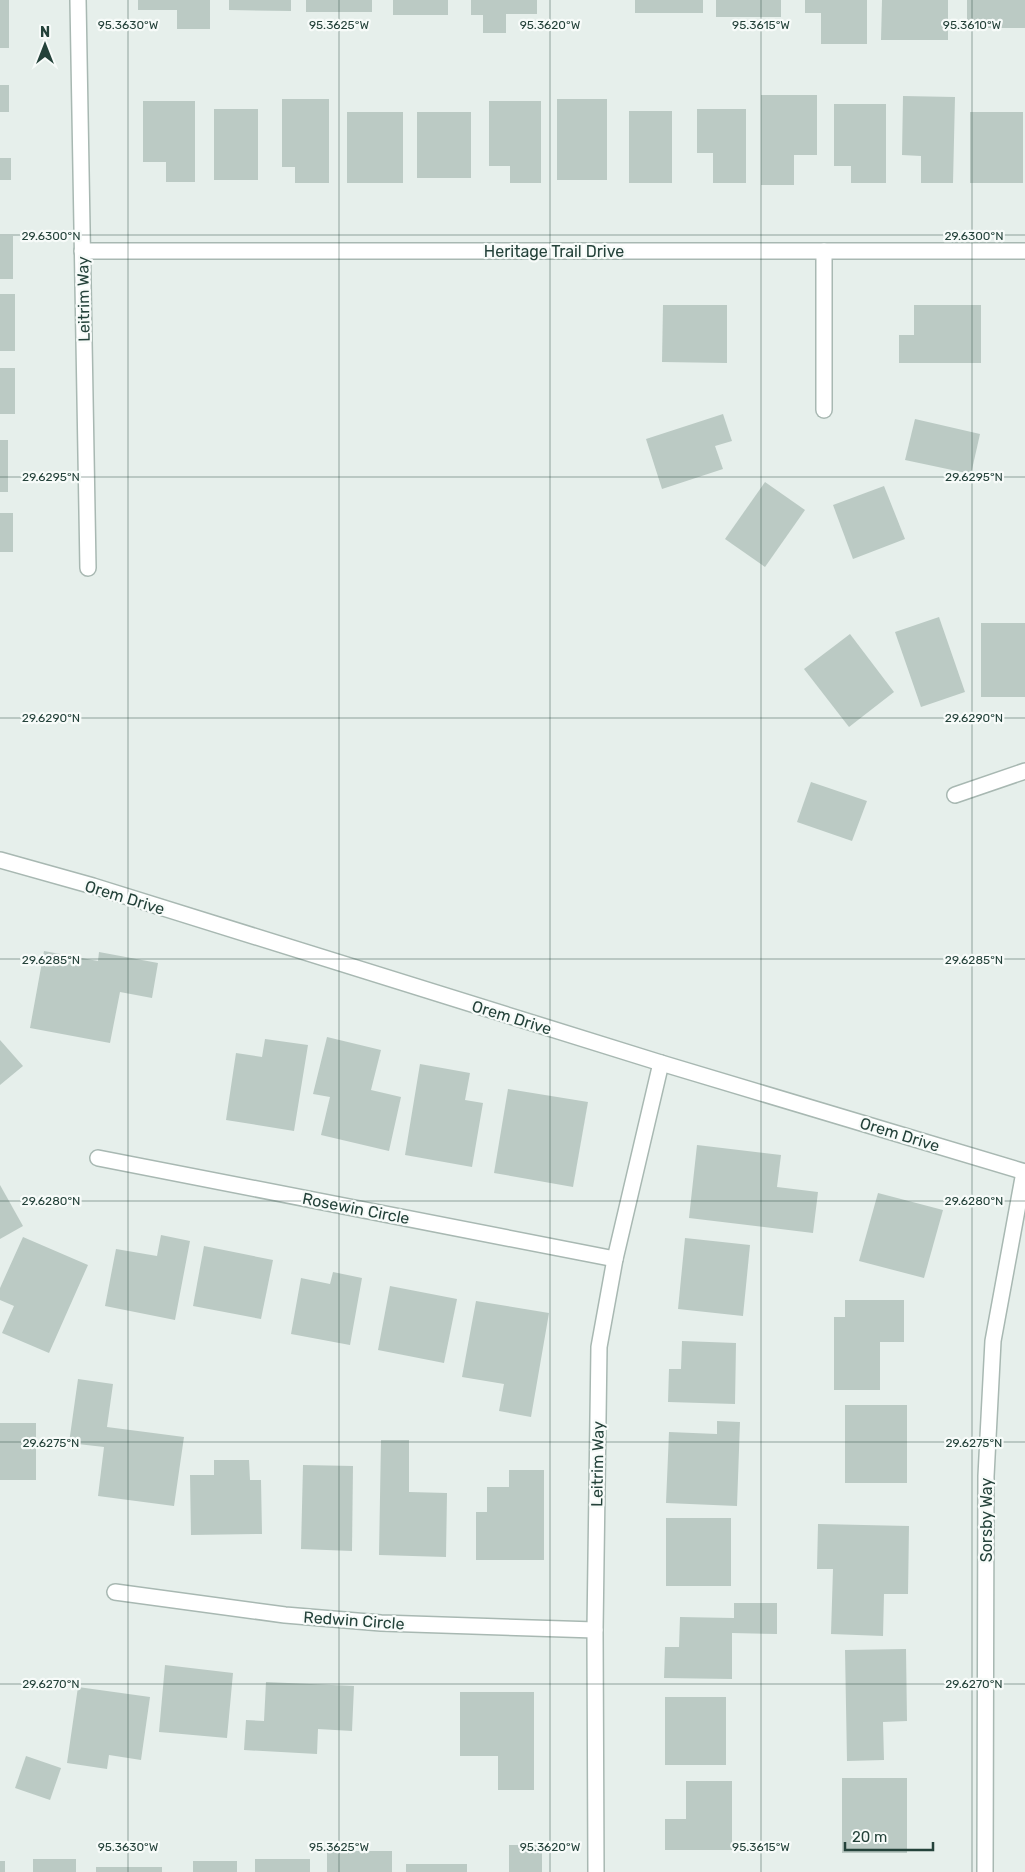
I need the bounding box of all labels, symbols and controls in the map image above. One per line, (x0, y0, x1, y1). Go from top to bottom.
text: 95.3630°W (98, 18, 159, 32)
text: 95.3625°W (309, 18, 369, 32)
text: 95.3620°W (520, 18, 581, 32)
text: 95.3615°W (732, 18, 790, 32)
text: 95.3610°W (943, 18, 1002, 32)
north arrow (20, 20, 70, 70)
text: N (40, 24, 50, 41)
text: 29.6300°N (22, 229, 80, 243)
text: 29.6300°N (945, 229, 1003, 243)
street label: Heritage Trail Drive (484, 242, 624, 261)
street label: Leitrim Way (73, 256, 94, 342)
text: 29.6295°N (22, 470, 80, 484)
text: 29.6295°N (945, 470, 1003, 484)
text: 29.6290°N (22, 711, 80, 725)
text: 29.6290°N (945, 711, 1003, 725)
street label: Orem Drive (83, 876, 167, 919)
text: 29.6285°N (22, 953, 80, 967)
text: 29.6285°N (945, 953, 1003, 967)
street label: Orem Drive (470, 996, 554, 1039)
street label: Orem Drive (858, 1113, 942, 1156)
street label: Rosewin Circle (301, 1189, 411, 1228)
text: 29.6280°N (22, 1194, 80, 1208)
text: 29.6280°N (945, 1194, 1003, 1208)
street label: Leitrim Way (587, 1421, 608, 1507)
text: 29.6275°N (23, 1436, 79, 1450)
text: 29.6275°N (946, 1436, 1002, 1450)
street label: Sorsby Way (977, 1478, 996, 1562)
street label: Redwin Circle (303, 1607, 405, 1634)
text: 29.6270°N (22, 1677, 80, 1691)
text: 29.6270°N (945, 1677, 1003, 1691)
scale bar (845, 1820, 932, 1852)
text: 20 m (852, 1828, 887, 1846)
text: 95.3630°W (98, 1840, 159, 1854)
text: 95.3625°W (309, 1840, 369, 1854)
text: 95.3620°W (520, 1840, 581, 1854)
text: 95.3615°W (732, 1840, 790, 1854)

